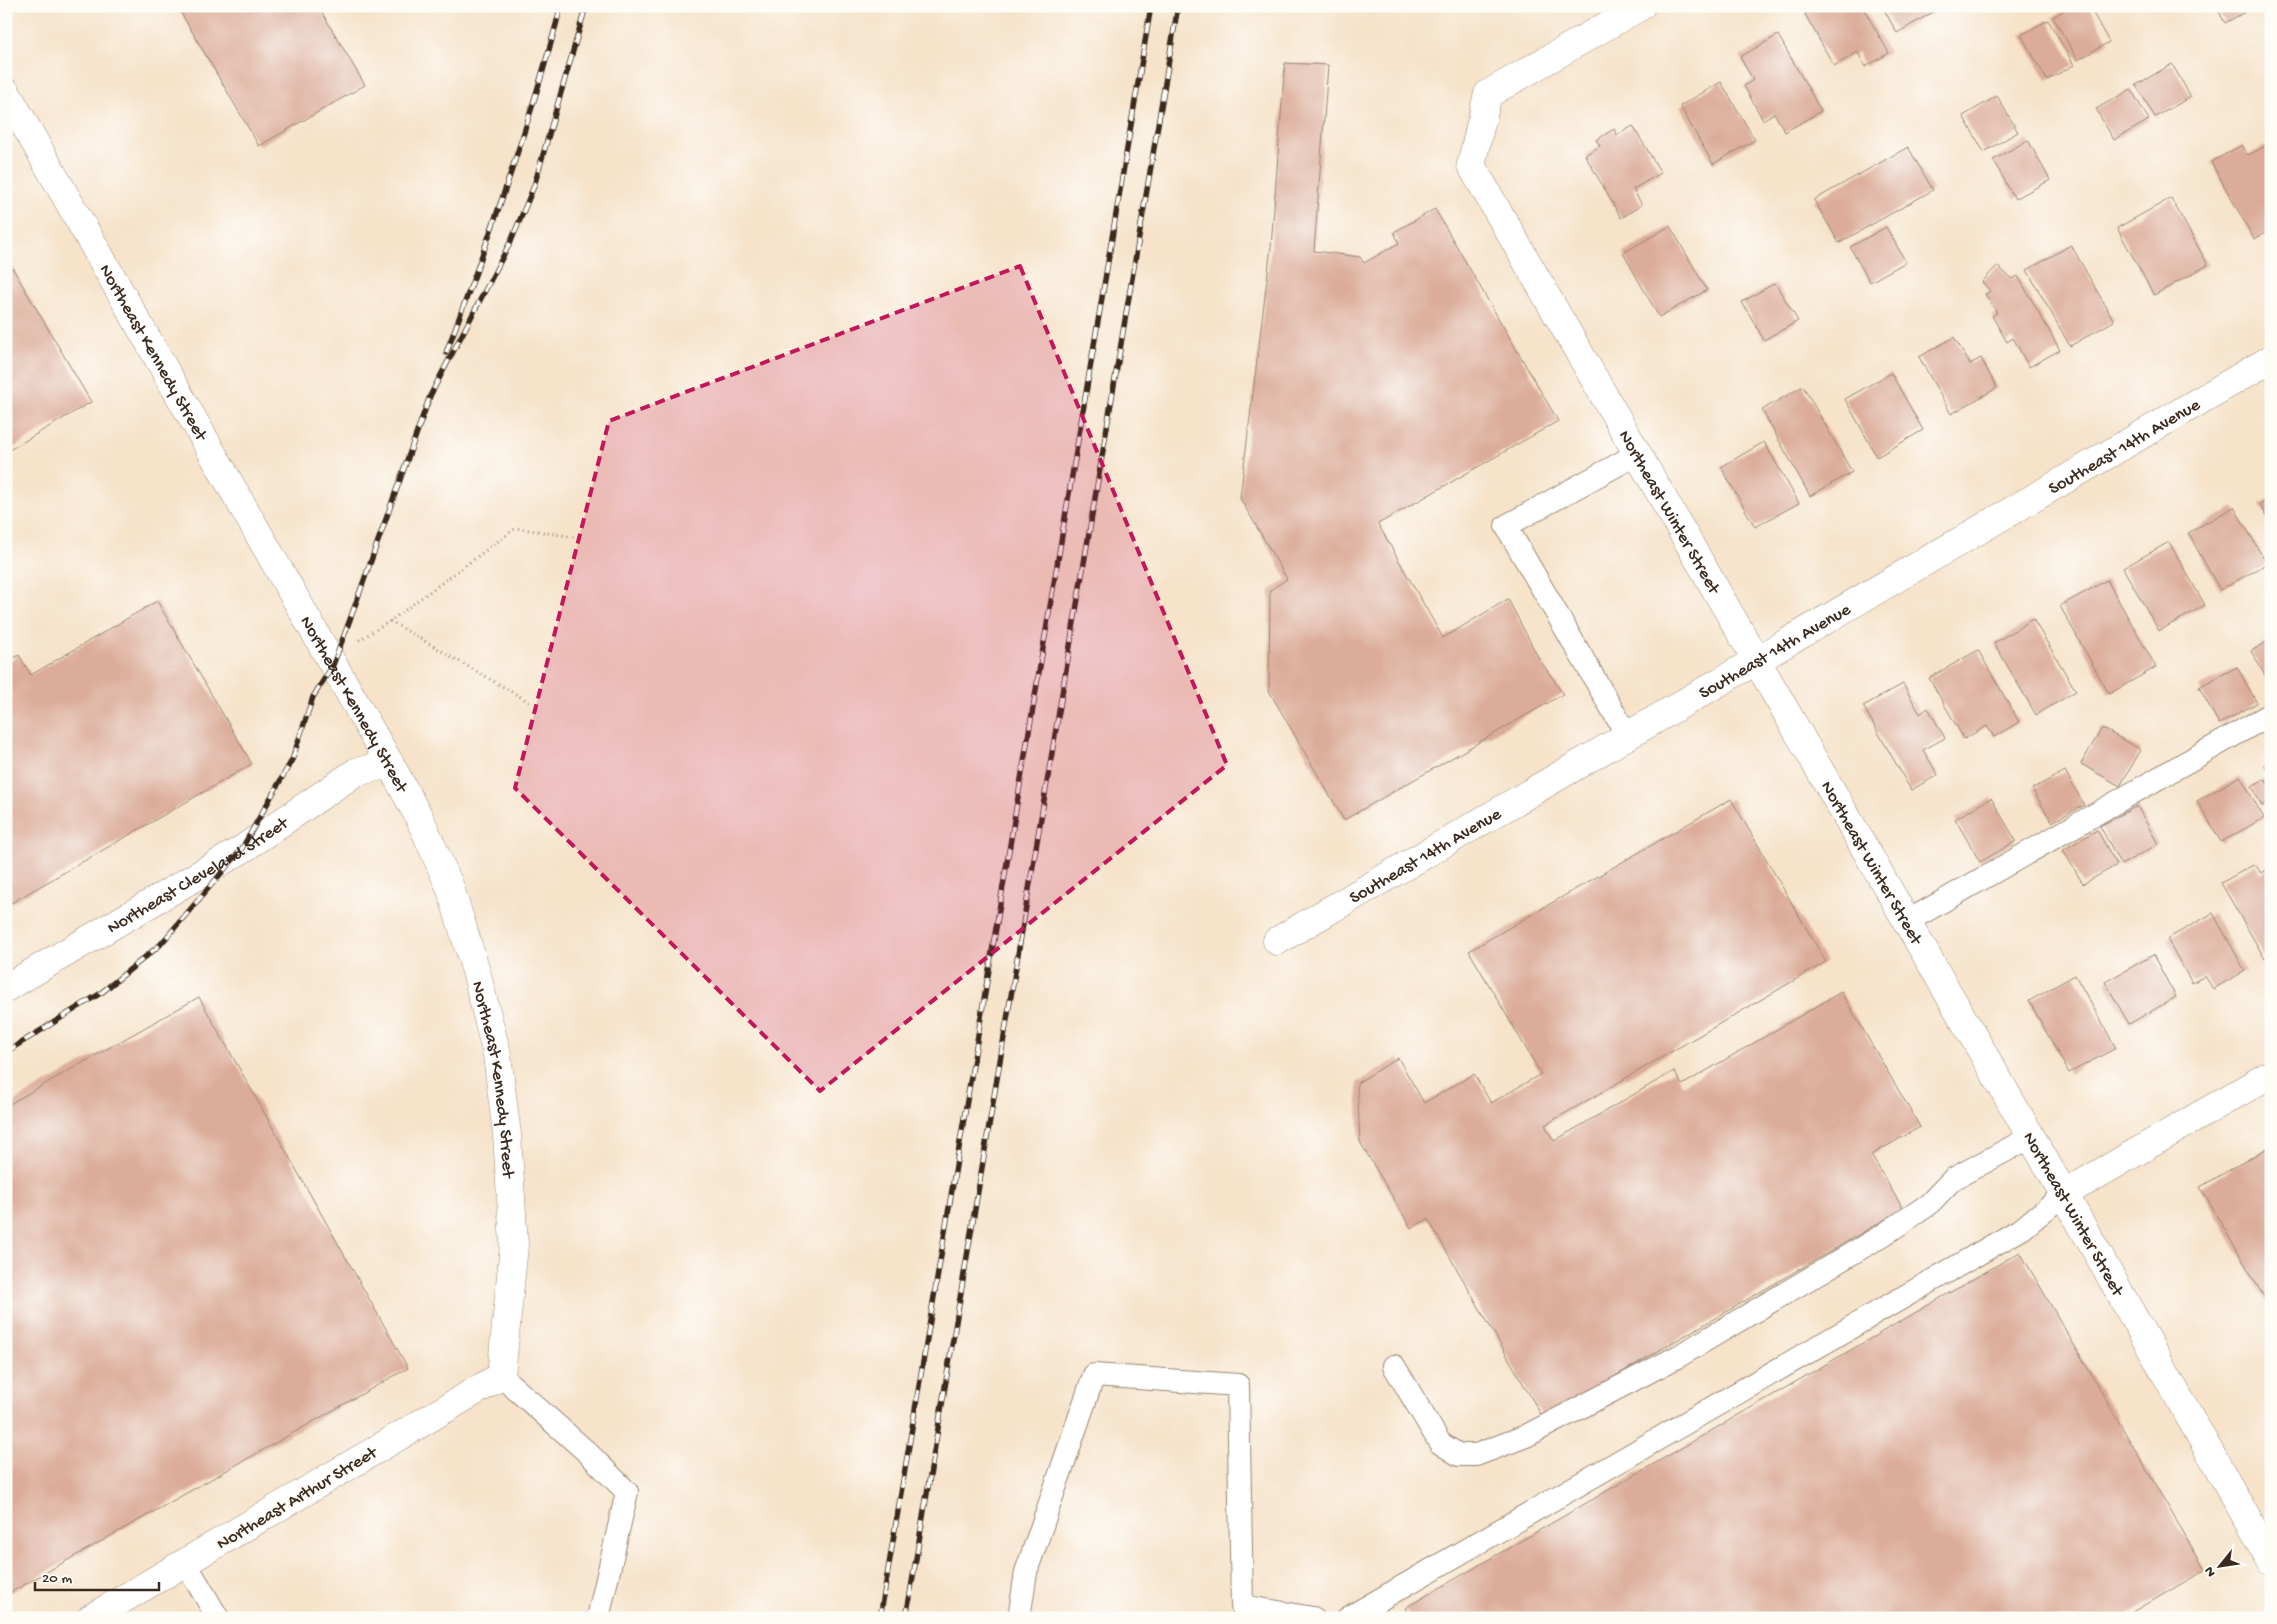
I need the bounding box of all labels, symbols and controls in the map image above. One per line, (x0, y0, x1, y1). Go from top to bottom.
street label: Northeast Kennedy Street (94, 261, 212, 446)
street label: Southeast 14th Avenue (2045, 395, 2205, 500)
street label: Northeast Winter Street (1613, 427, 1724, 599)
street label: Southeast 14th Avenue (1696, 599, 1855, 705)
street label: Northeast Kennedy Street (295, 613, 412, 798)
street label: Northeast Winter Street (1815, 778, 1927, 950)
street label: Southeast 14th Avenue (1346, 804, 1506, 909)
street label: Northeast Cleveland Street (104, 813, 294, 939)
street label: Northeast Kennedy Street (466, 979, 518, 1180)
street label: Northeast Winter Street (2017, 1129, 2128, 1302)
street label: Northeast Arthur Street (213, 1442, 383, 1555)
north arrow (2194, 1542, 2244, 1592)
scale bar (35, 1559, 159, 1591)
text: N (2201, 1563, 2221, 1579)
text: 20 m (42, 1570, 72, 1588)

